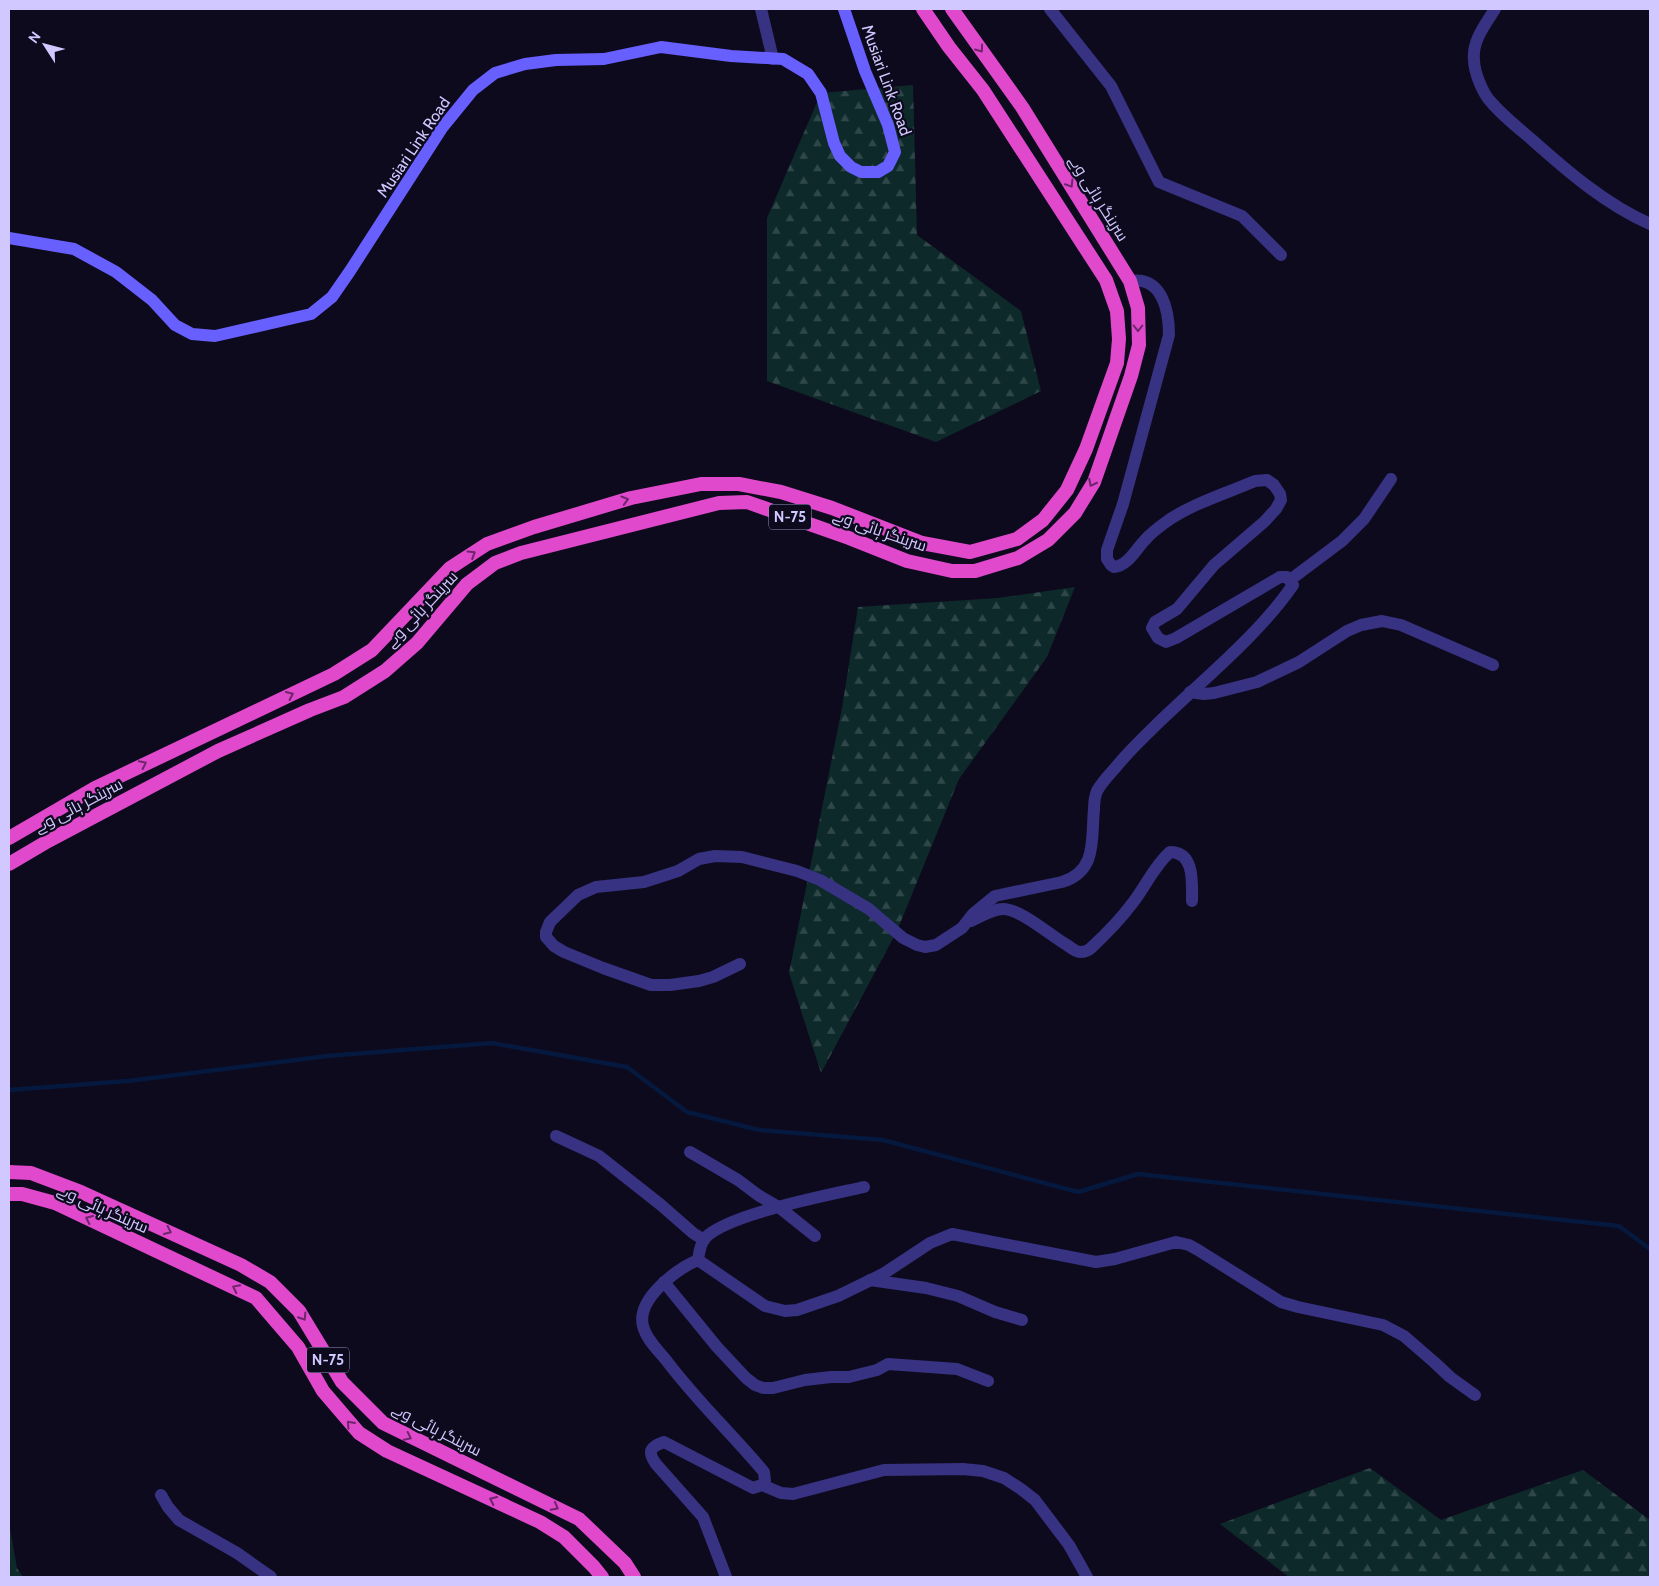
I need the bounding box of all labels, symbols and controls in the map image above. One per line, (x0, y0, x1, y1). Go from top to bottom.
north arrow (20, 20, 70, 70)
street label: Musiari Link Road (858, 22, 915, 138)
text: N (24, 28, 45, 47)
one-way arrow (974, 43, 983, 53)
street label: Musiari Link Road (373, 94, 454, 201)
street label: سرینگر ہائی وے (1064, 152, 1133, 245)
one-way arrow (1064, 178, 1073, 188)
one-way arrow (1133, 324, 1143, 332)
one-way arrow (1088, 478, 1099, 487)
one-way arrow (620, 496, 628, 506)
road number: N-75 (769, 504, 811, 530)
street label: سرینگر ہائی وے (830, 506, 929, 556)
one-way arrow (466, 551, 475, 560)
street label: سرینگر ہائی وے (381, 567, 462, 652)
one-way arrow (285, 691, 294, 701)
one-way arrow (138, 760, 147, 770)
street label: سرینگر ہائی وے (31, 774, 126, 838)
street label: سرینگر ہائی وے (54, 1180, 151, 1238)
one-way arrow (85, 1215, 94, 1225)
one-way arrow (163, 1225, 172, 1236)
one-way arrow (232, 1284, 241, 1295)
one-way arrow (296, 1312, 306, 1321)
road number: N-75 (307, 1348, 349, 1372)
street label: سرینگر ہائی وے (388, 1399, 485, 1461)
one-way arrow (347, 1420, 356, 1429)
one-way arrow (403, 1430, 412, 1441)
one-way arrow (489, 1496, 498, 1506)
one-way arrow (549, 1501, 558, 1511)

